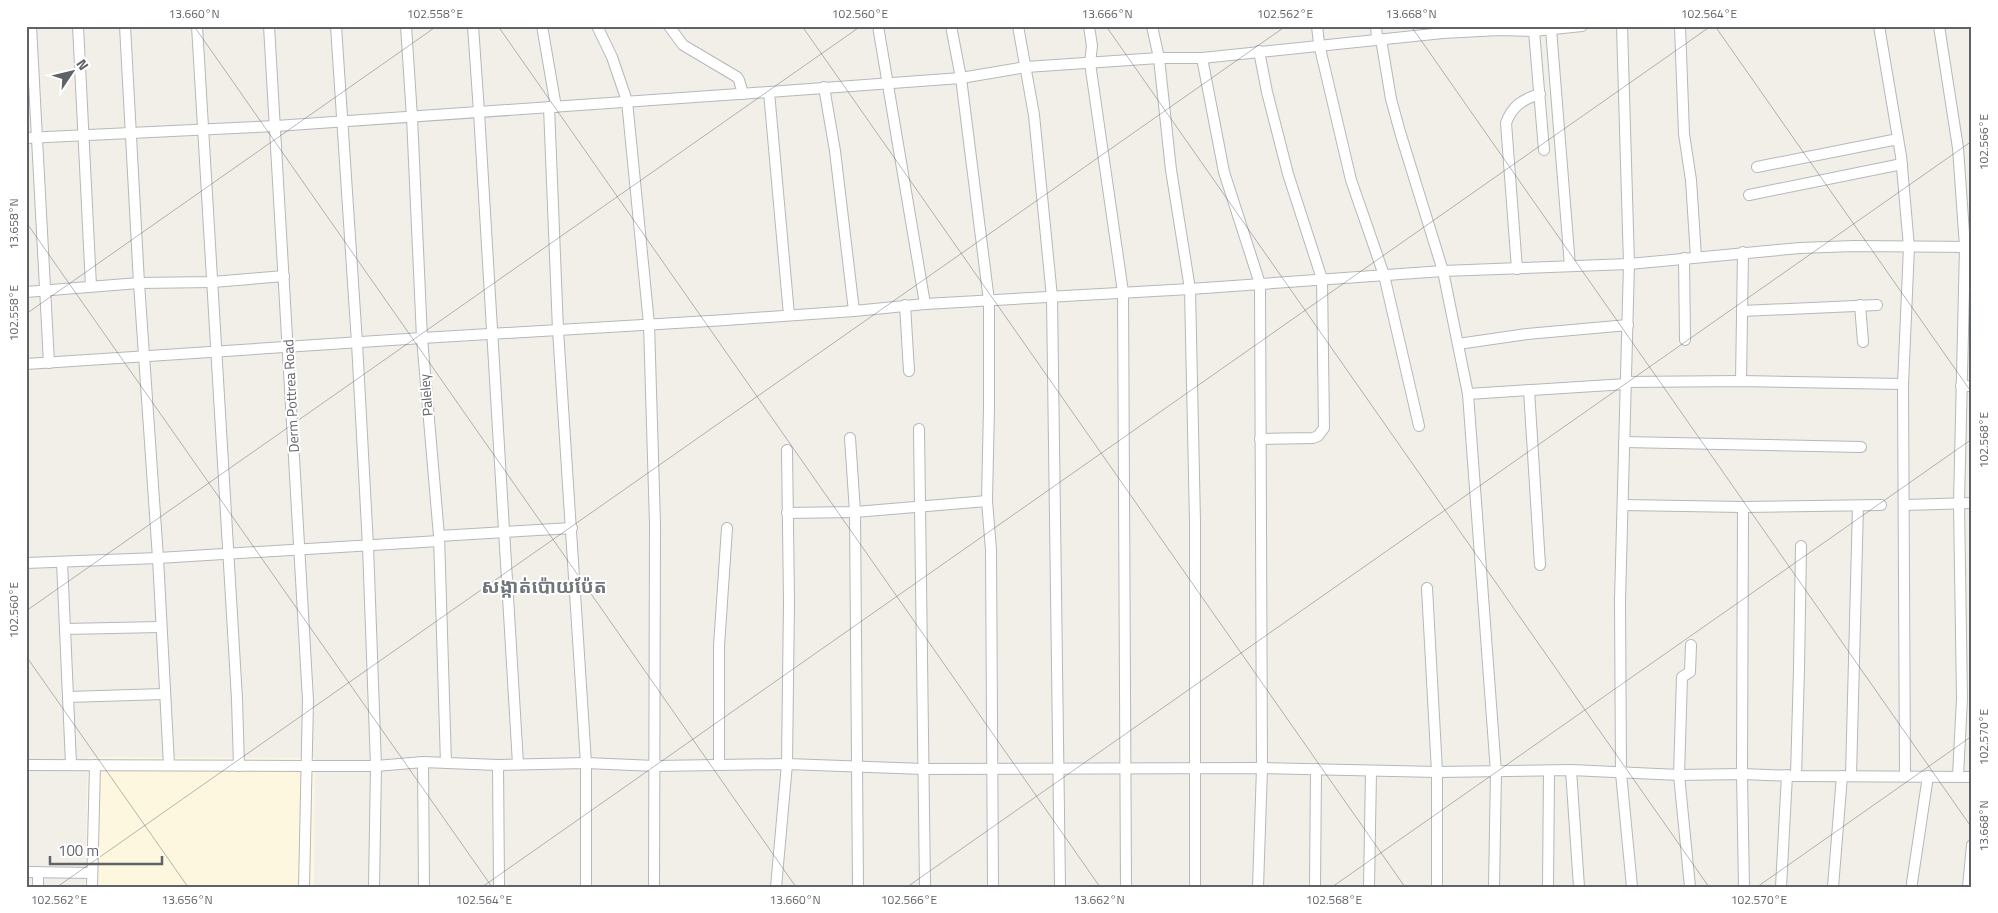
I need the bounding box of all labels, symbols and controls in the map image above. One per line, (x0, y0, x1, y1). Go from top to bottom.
text: 13.660°N (168, 4, 220, 23)
text: 102.558°E (407, 4, 463, 23)
text: 102.560°E (832, 4, 888, 23)
text: 13.666°N (1081, 4, 1133, 23)
text: 102.562°E (1257, 4, 1313, 23)
text: 13.668°N (1385, 4, 1437, 23)
text: 102.564°E (1681, 4, 1737, 23)
north arrow (48, 48, 98, 98)
text: N (72, 54, 94, 74)
text: 102.566°E (1974, 114, 1993, 170)
text: 13.658°N (4, 198, 23, 250)
text: 102.558°E (4, 285, 23, 341)
street label: Derm Pottrea Road (277, 339, 304, 453)
street label: Paleley (413, 373, 438, 417)
text: 102.568°E (1974, 412, 1993, 468)
district label: សង្កាត់ប៉ោយប៉ែត (481, 571, 607, 600)
text: 102.560°E (4, 582, 23, 638)
text: 102.570°E (1974, 709, 1993, 765)
text: 13.668°N (1974, 800, 1993, 852)
scale bar (50, 833, 162, 865)
text: 100 m (58, 839, 99, 862)
text: 102.562°E (31, 890, 87, 909)
text: 13.656°N (161, 890, 213, 909)
text: 102.564°E (456, 890, 512, 909)
text: 13.660°N (769, 890, 821, 909)
text: 102.566°E (881, 890, 937, 909)
text: 13.662°N (1073, 890, 1125, 909)
text: 102.568°E (1306, 890, 1362, 909)
text: 102.570°E (1731, 890, 1787, 909)

